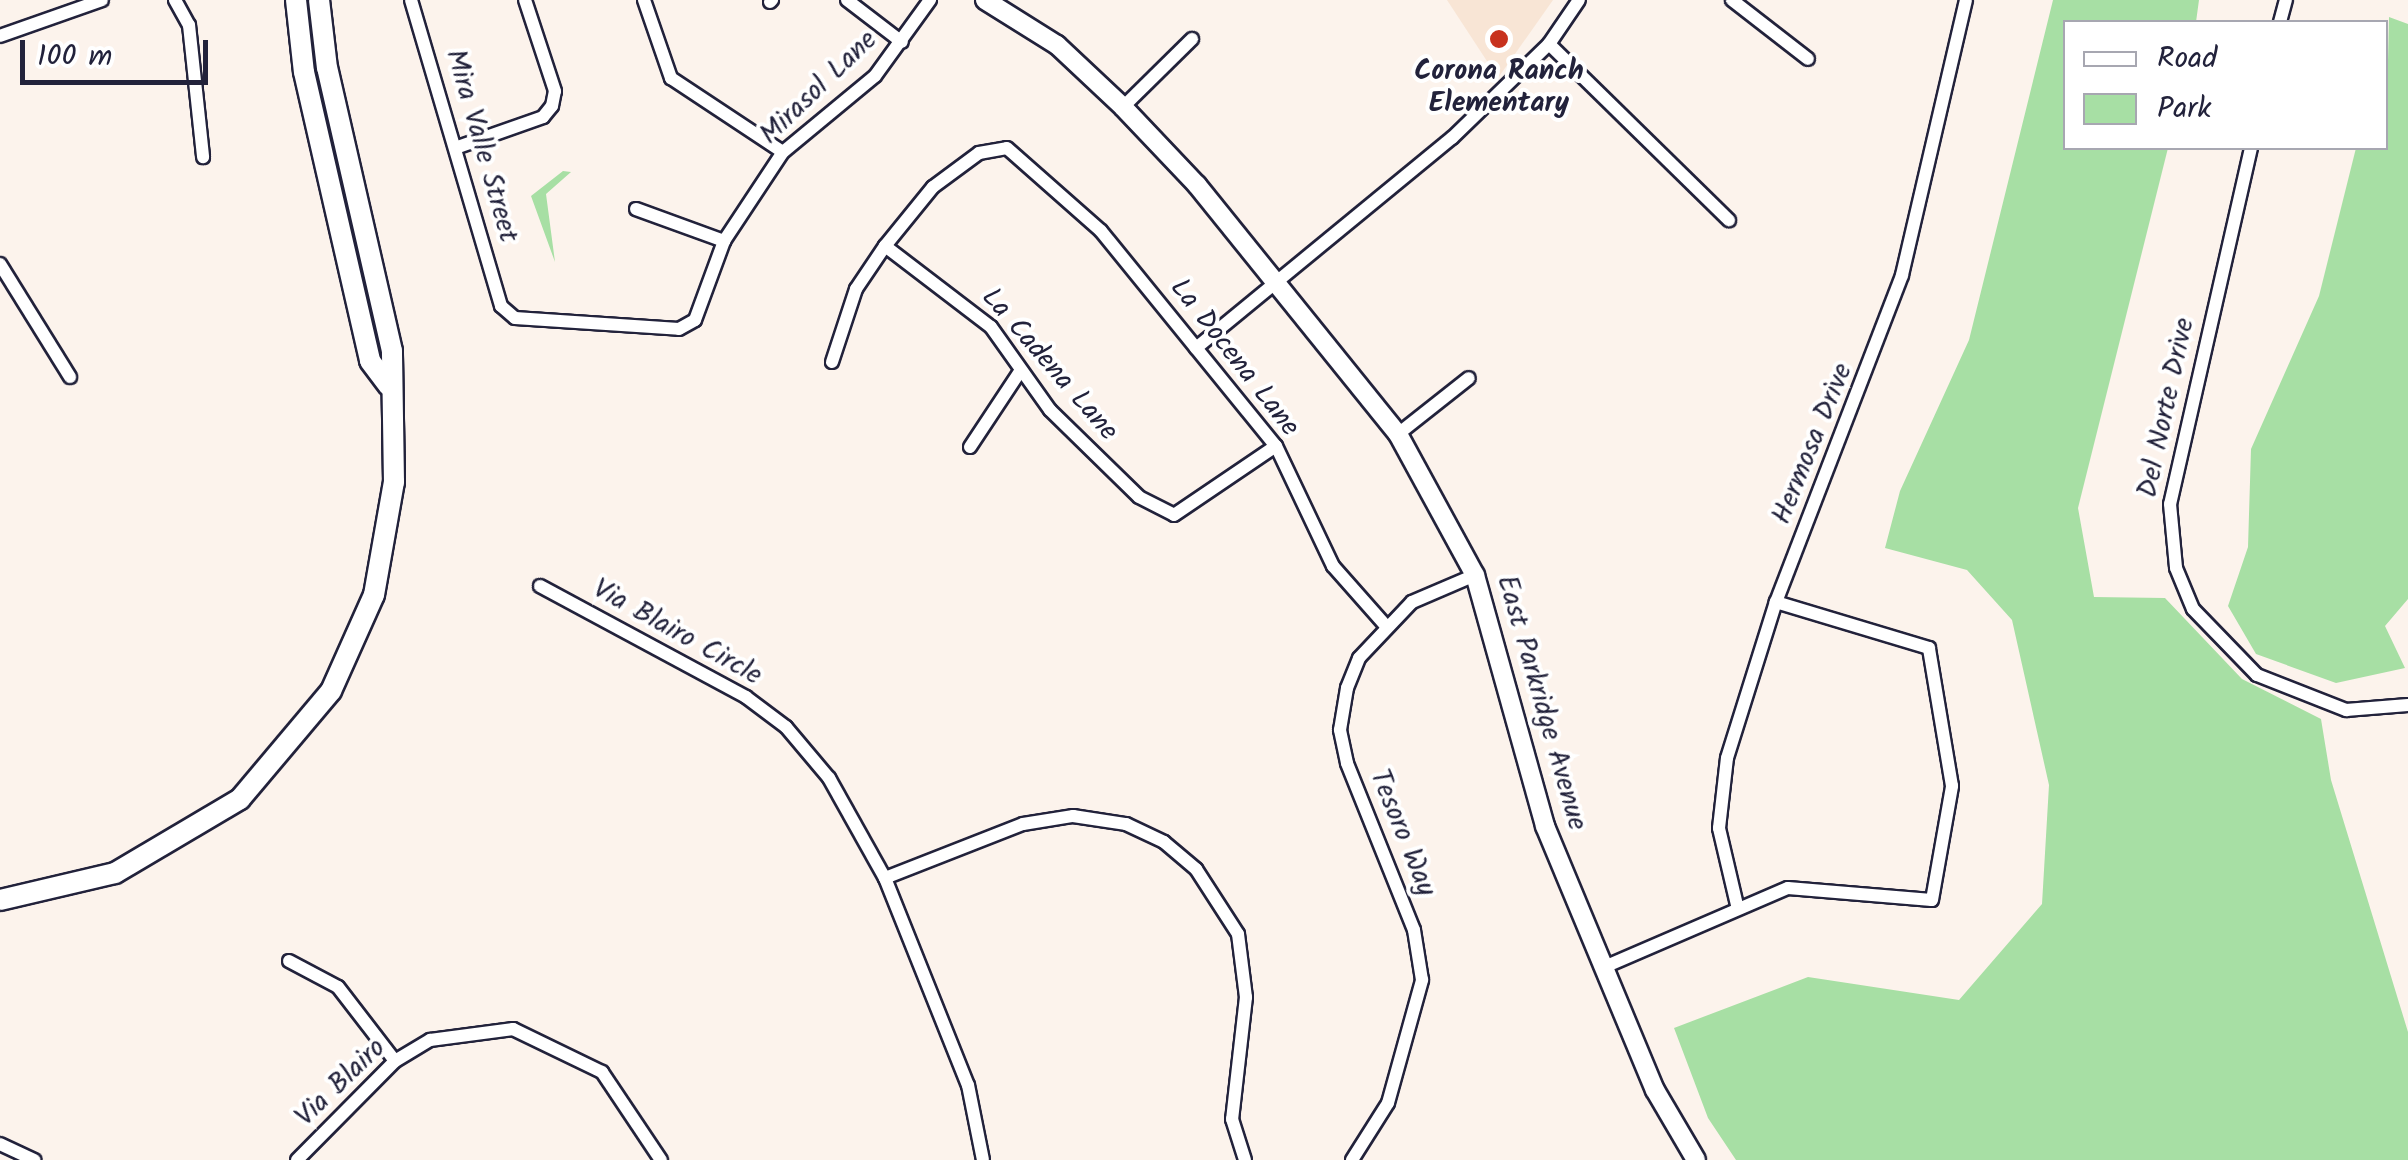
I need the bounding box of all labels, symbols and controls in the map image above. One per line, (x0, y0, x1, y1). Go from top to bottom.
scale bar (25, 20, 212, 82)
legend (2063, 20, 2388, 150)
street label: Mirasol Lane (753, 24, 885, 152)
marker: Corona Ranch Elementary (1488, 28, 1510, 50)
text: 100 m (37, 33, 112, 81)
text: Road (2157, 35, 2217, 83)
street label: Mira Valle Street (437, 46, 525, 246)
place label: Corona Ranch Elementary (1414, 55, 1584, 121)
text: Park (2157, 85, 2211, 133)
street label: La Docena Lane (1162, 273, 1306, 443)
street label: La Cadena Lane (974, 282, 1124, 448)
street label: Del Norte Drive (2132, 315, 2202, 501)
street label: Hermosa Drive (1766, 359, 1860, 529)
street label: East Parkridge Avenue (1489, 572, 1593, 834)
street label: Via Blairo Circle (587, 573, 767, 693)
street label: Tesoro Way (1361, 765, 1443, 901)
street label: Via Blairo (289, 1032, 393, 1134)

